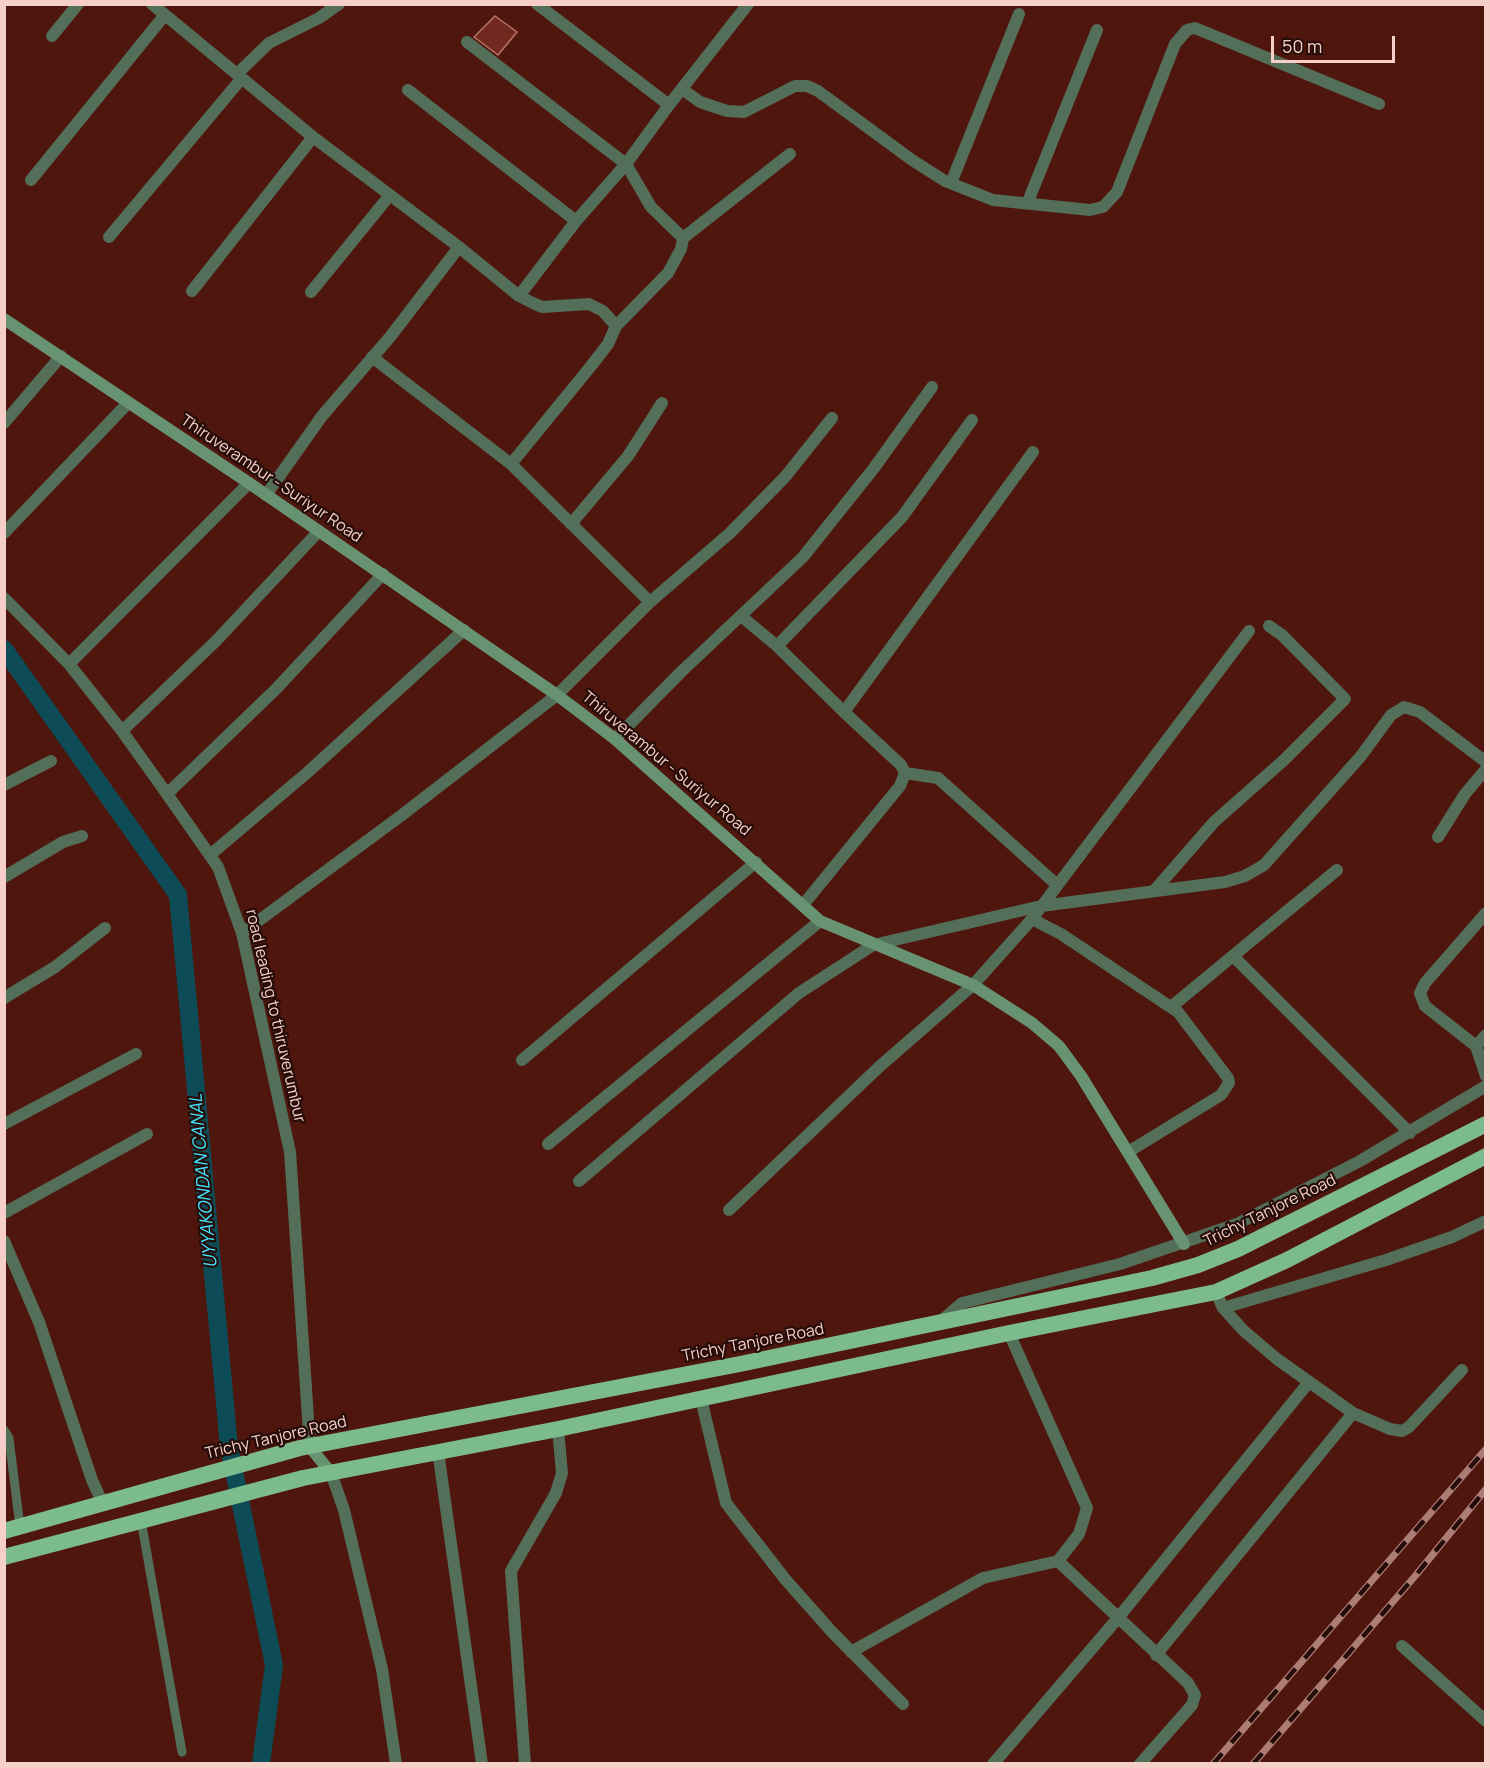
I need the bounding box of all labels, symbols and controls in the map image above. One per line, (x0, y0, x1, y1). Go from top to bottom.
scale bar (1274, 24, 1398, 62)
text: 50 m (1282, 34, 1322, 58)
street label: Thiruverambur - Suriyur Road (177, 411, 365, 547)
street label: Thiruverambur - Suriyur Road (578, 688, 754, 840)
street label: road leading to thiruverumbur (241, 908, 309, 1124)
water label: UYYAKONDAN CANAL (186, 1093, 222, 1269)
street label: Trichy Tanjore Road (1201, 1171, 1339, 1251)
street label: Trichy Tanjore Road (680, 1320, 826, 1366)
street label: Trichy Tanjore Road (203, 1412, 349, 1464)

